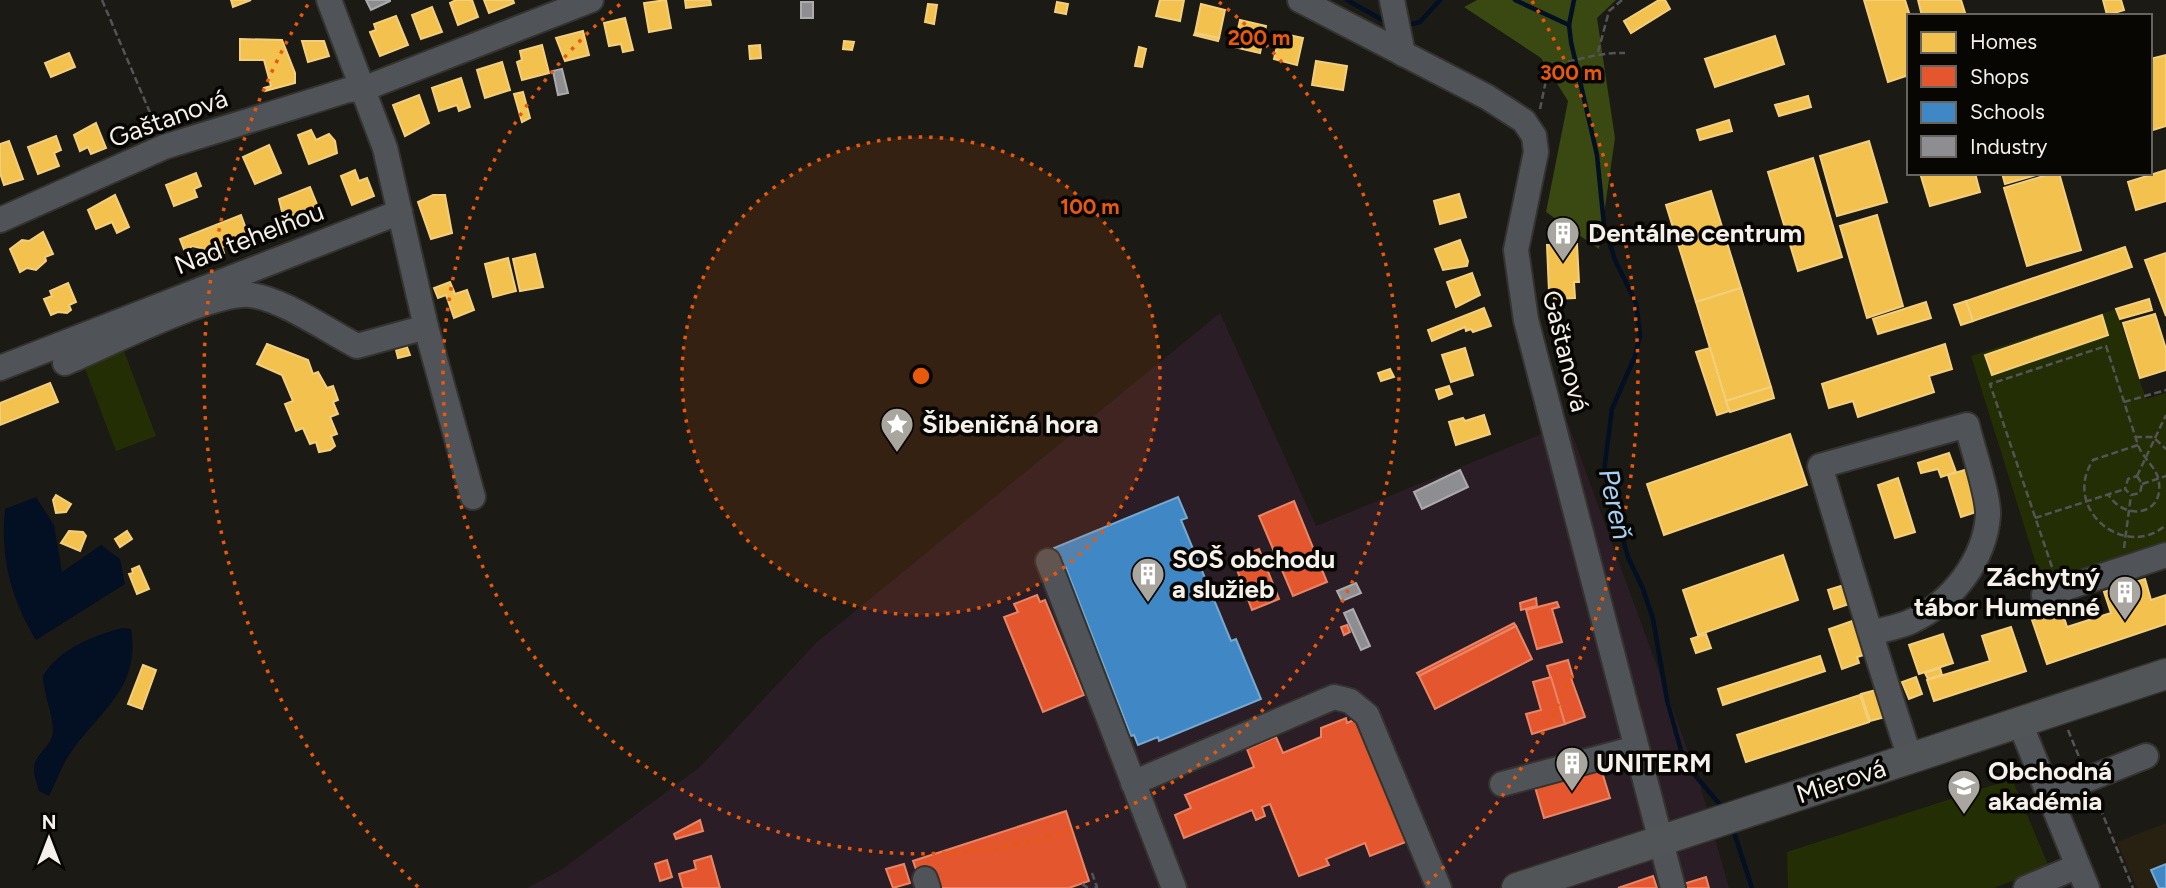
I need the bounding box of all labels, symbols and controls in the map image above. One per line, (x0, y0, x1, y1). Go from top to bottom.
legend (1907, 14, 2152, 175)
text: 200 m (1228, 25, 1290, 50)
text: Homes (1970, 29, 2037, 54)
text: 300 m (1540, 60, 1602, 85)
text: Shops (1970, 64, 2029, 89)
street label: Gaštanová (104, 82, 232, 154)
text: Schools (1970, 99, 2045, 124)
text: Industry (1970, 134, 2047, 159)
text: 100 m (1060, 194, 1120, 219)
street label: Nad tehelňou (170, 195, 328, 281)
building icon: Dentálne centrum (1544, 214, 1582, 263)
place label: Dentálne centrum (1588, 217, 1802, 249)
street label: Gaštanová (1535, 287, 1597, 415)
centre of rings (909, 364, 933, 388)
place icon: Šibeničná hora (878, 405, 916, 454)
place label: Šibeničná hora (922, 408, 1099, 440)
water label: Pereň (1592, 465, 1640, 543)
place label: SOŠ obchodu a služieb (1172, 543, 1335, 605)
building icon: SOŠ obchodu a služieb (1129, 555, 1167, 604)
place label: Záchytný tábor Humenné (1914, 561, 2100, 623)
building icon: Záchytný tábor Humenné (2106, 573, 2144, 622)
building icon: UNITERM (1553, 744, 1591, 793)
place label: UNITERM (1596, 747, 1711, 779)
street label: Mierová (1792, 752, 1890, 810)
place label: Obchodná akadémia (1988, 755, 2112, 817)
school or university icon: Obchodná akadémia (1945, 767, 1983, 816)
north arrow (14, 804, 84, 874)
text: N (42, 811, 56, 834)

